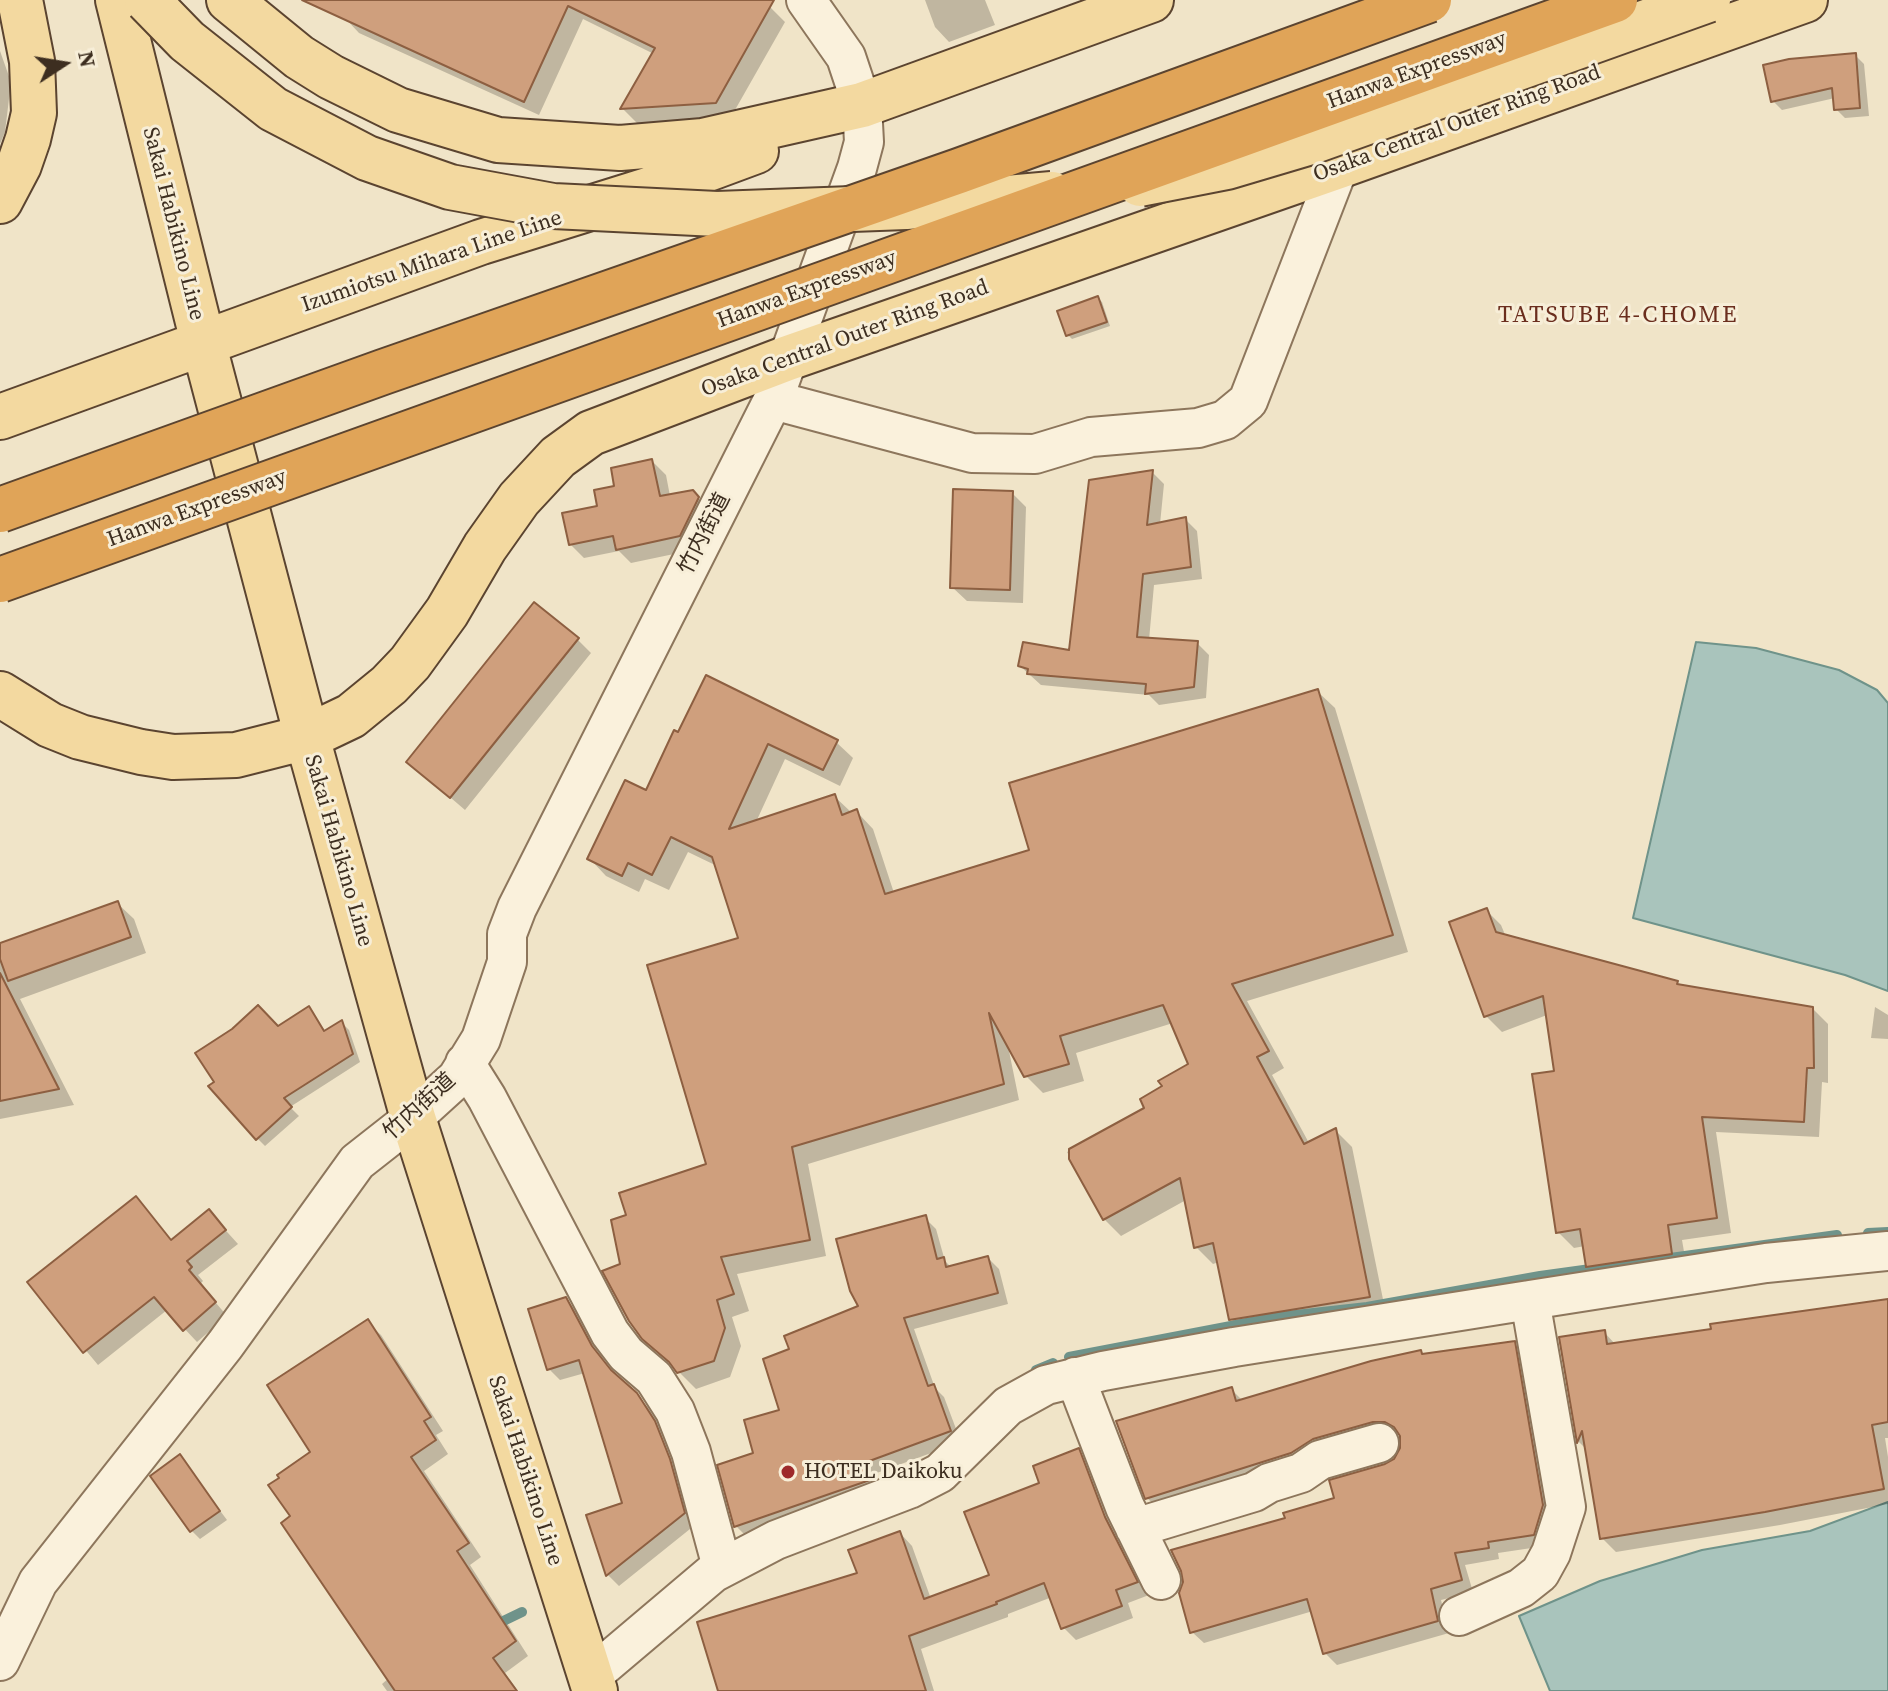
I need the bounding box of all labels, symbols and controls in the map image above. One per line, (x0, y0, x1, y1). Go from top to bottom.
north arrow (24, 24, 104, 104)
street label: Hanwa Expressway (1324, 26, 1510, 116)
text: N (71, 48, 104, 70)
street label: Osaka Central Outer Ring Road (1310, 60, 1604, 188)
street label: Sakai Habikino Line (136, 125, 210, 323)
street label: Izumiotsu Mihara Line Line (298, 205, 566, 319)
street label: Hanwa Expressway (714, 245, 900, 335)
street label: Osaka Central Outer Ring Road (698, 275, 992, 403)
district label: TATSUBE 4-CHOME (1498, 302, 1738, 330)
street label: Hanwa Expressway (104, 464, 290, 554)
street label: 竹内街道 (673, 489, 737, 579)
street label: Sakai Habikino Line (298, 752, 378, 950)
street label: 竹内街道 (378, 1068, 462, 1146)
street label: Sakai Habikino Line (482, 1373, 568, 1569)
place label: HOTEL Daikoku (804, 1459, 963, 1485)
marker: HOTEL Daikoku (779, 1463, 797, 1481)

